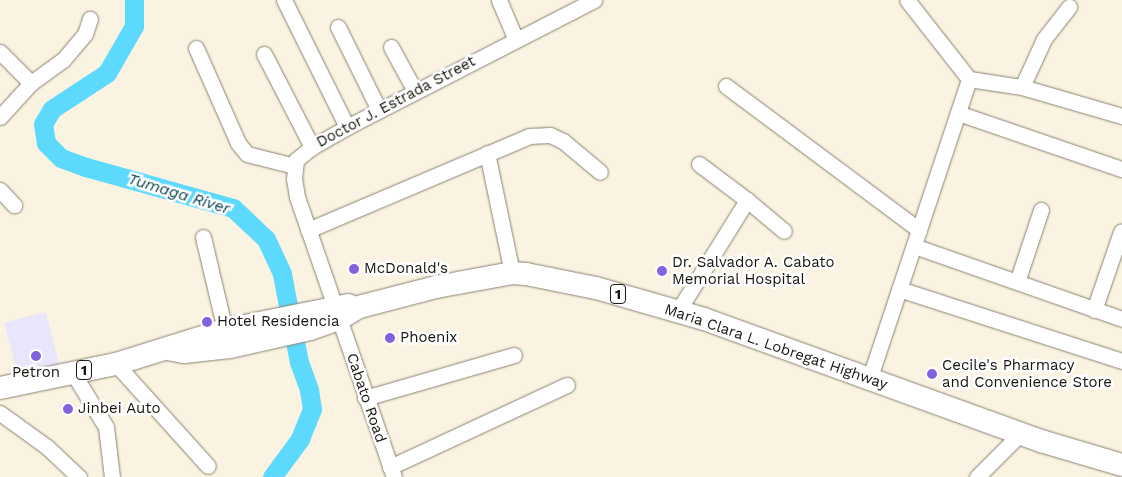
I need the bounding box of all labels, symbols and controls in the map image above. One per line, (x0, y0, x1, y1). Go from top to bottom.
street label: Doctor J. Estrada Street (313, 52, 479, 152)
water label: Tumaga River (126, 169, 232, 219)
place label: Dr. Salvador A. Cabato Memorial Hospital (672, 253, 836, 288)
place label: McDonald's (364, 260, 448, 278)
marker: McDonald's (348, 263, 360, 275)
marker: Dr. Salvador A. Cabato Memorial Hospital (656, 265, 668, 277)
road number: 1 (609, 282, 627, 306)
street label: Maria Clara L. Lobregat Highway (662, 300, 890, 394)
place label: Hotel Residencia (217, 313, 340, 331)
marker: Hotel Residencia (201, 316, 213, 328)
place label: Phoenix (400, 329, 457, 347)
marker: Phoenix (384, 332, 396, 344)
marker: Petron (30, 350, 42, 362)
street label: Cabato Road (342, 351, 390, 445)
place label: Cecile's Pharmacy and Convenience Store (942, 356, 1112, 391)
road number: 1 (75, 358, 93, 382)
place label: Petron (12, 364, 60, 382)
marker: Cecile's Pharmacy and Convenience Store (926, 368, 938, 380)
place label: Jinbei Auto (78, 400, 161, 418)
marker: Jinbei Auto (62, 403, 74, 415)

